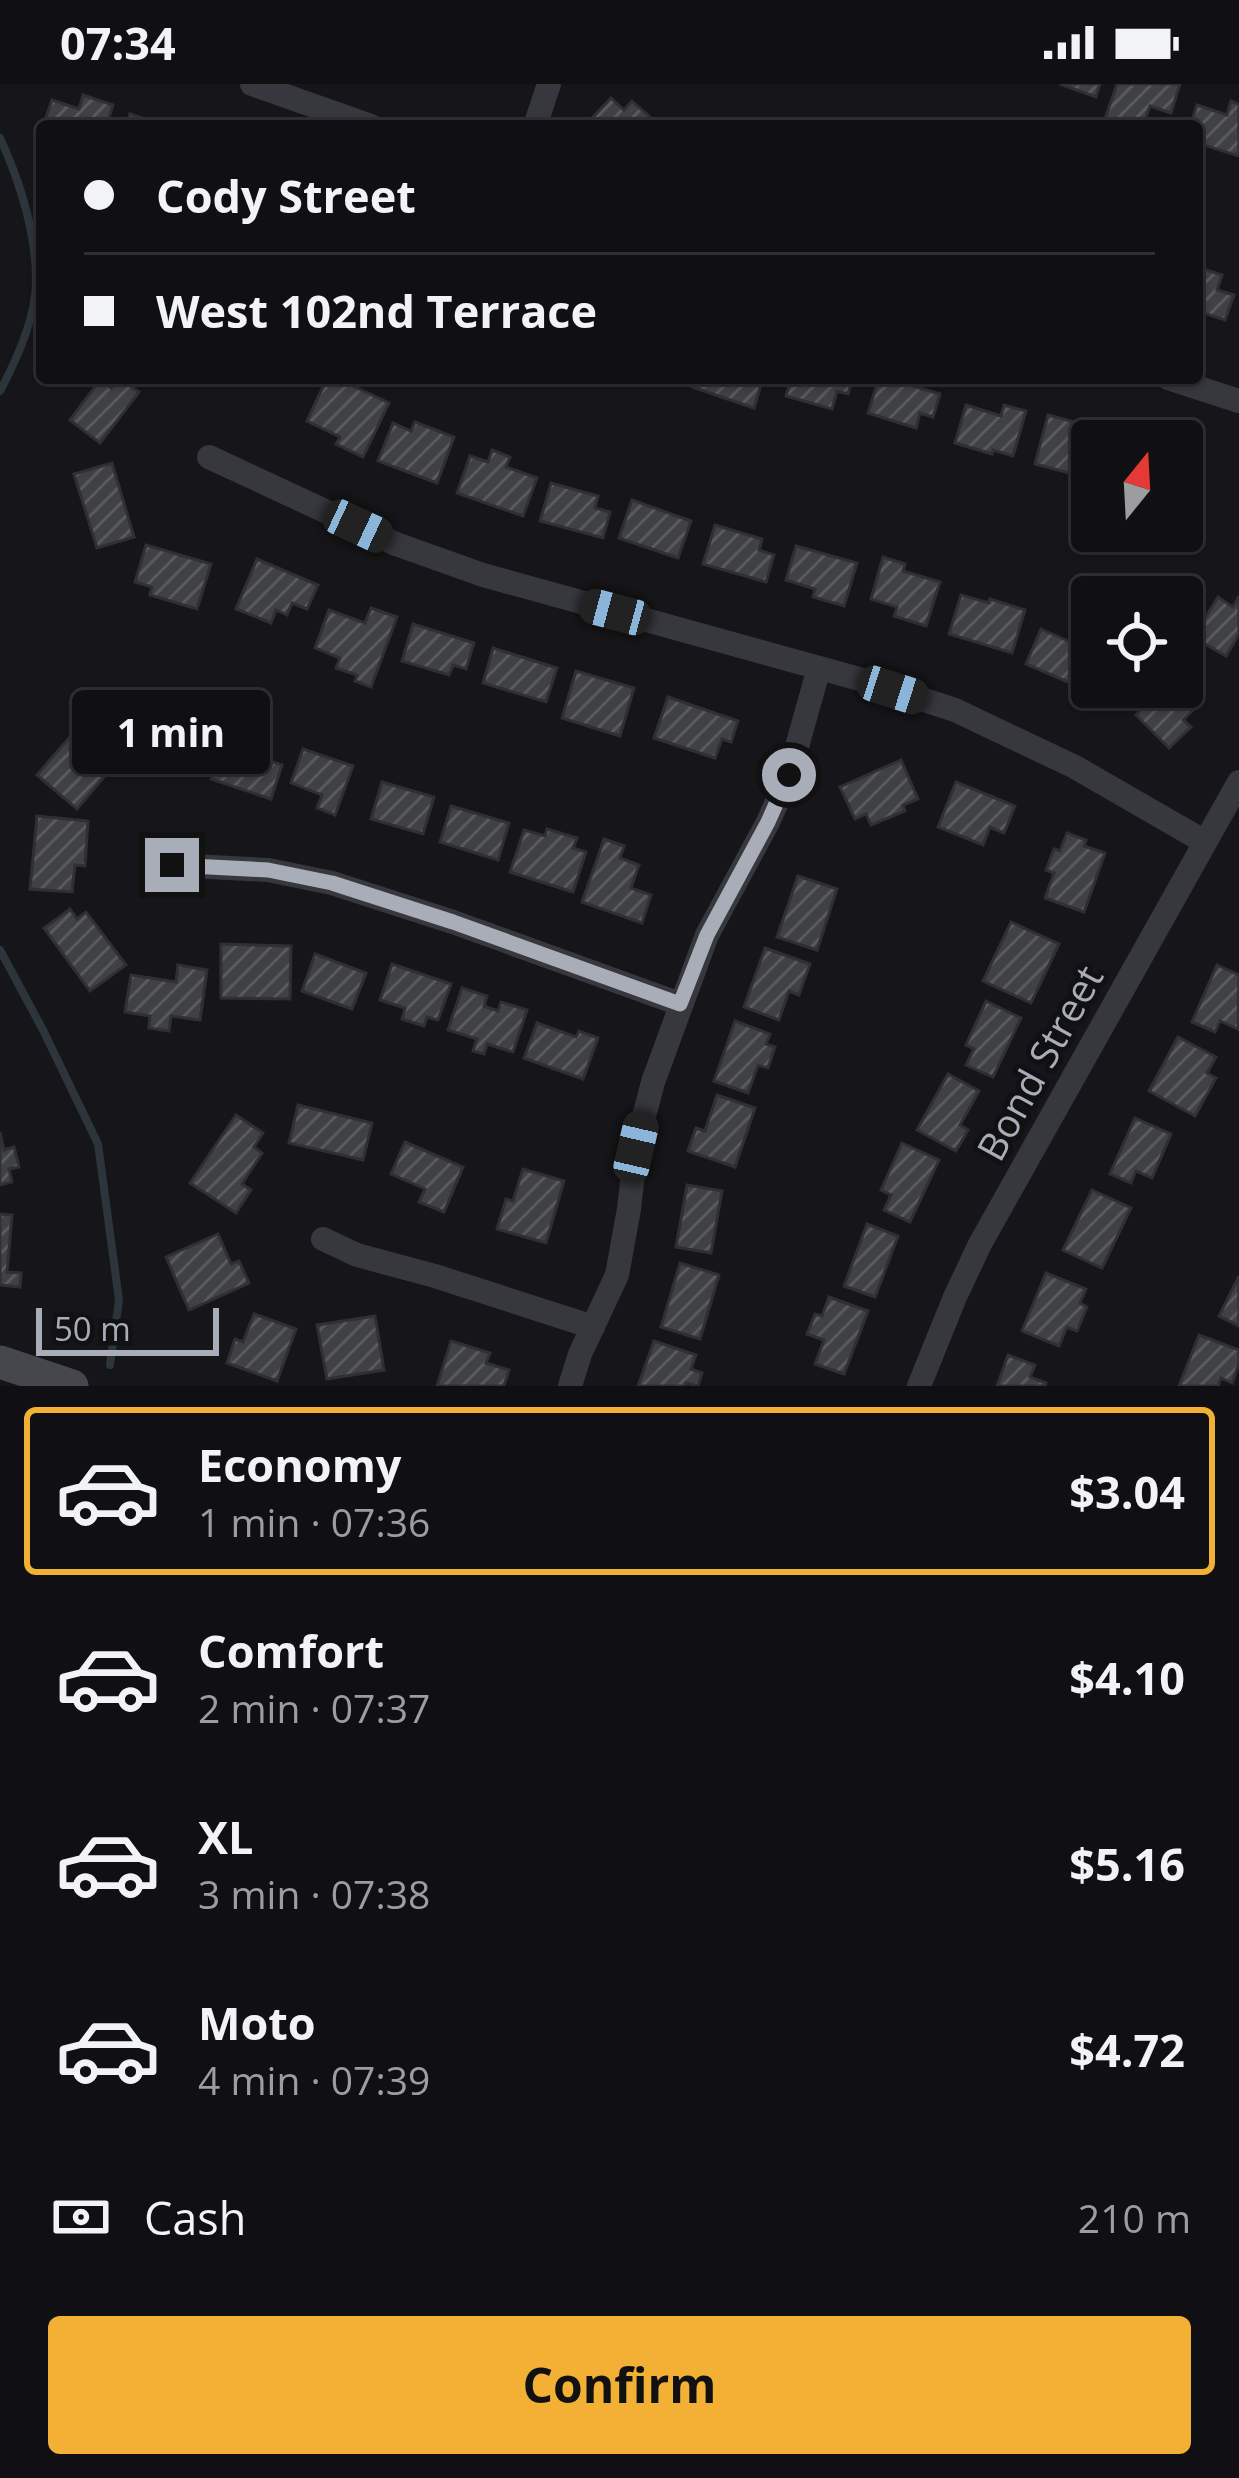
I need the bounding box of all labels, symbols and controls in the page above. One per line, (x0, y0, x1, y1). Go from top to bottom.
text: 07:34 (60, 12, 176, 73)
text: Cody Street (156, 165, 416, 226)
text: West 102nd Terrace (156, 280, 597, 341)
north arrow (1071, 420, 1203, 552)
map controls (1071, 420, 1203, 708)
car (318, 494, 398, 558)
button: locate (1071, 576, 1203, 708)
car (576, 585, 654, 639)
car (853, 662, 933, 718)
callout: 1 min (73, 691, 271, 775)
text: 1 min (117, 705, 225, 758)
route start (762, 748, 816, 802)
route end (145, 838, 199, 892)
street label: Bond Street (963, 955, 1114, 1169)
car (610, 1108, 662, 1186)
scale bar (36, 1302, 219, 1355)
text: 50 m (54, 1306, 131, 1351)
text: Economy (198, 1434, 401, 1495)
icon: car (54, 1437, 162, 1545)
text: $3.04 (1069, 1461, 1185, 1522)
text: 1 min · 07:36 (198, 1495, 430, 1548)
text: Comfort (198, 1620, 384, 1681)
icon: car (54, 1623, 162, 1731)
text: $4.10 (1069, 1647, 1185, 1708)
text: 2 min · 07:37 (198, 1681, 430, 1734)
text: XL (198, 1806, 253, 1867)
icon: car (54, 1809, 162, 1917)
text: $5.16 (1069, 1833, 1185, 1894)
text: 3 min · 07:38 (198, 1867, 430, 1920)
text: Moto (198, 1992, 316, 2053)
icon: car (54, 1995, 162, 2103)
text: $4.72 (1069, 2019, 1185, 2080)
text: 4 min · 07:39 (198, 2053, 430, 2106)
icon: cash (48, 2184, 114, 2250)
text: Cash (144, 2187, 246, 2248)
text: 210 m (1078, 2191, 1191, 2244)
button: Confirm (48, 2316, 1191, 2454)

